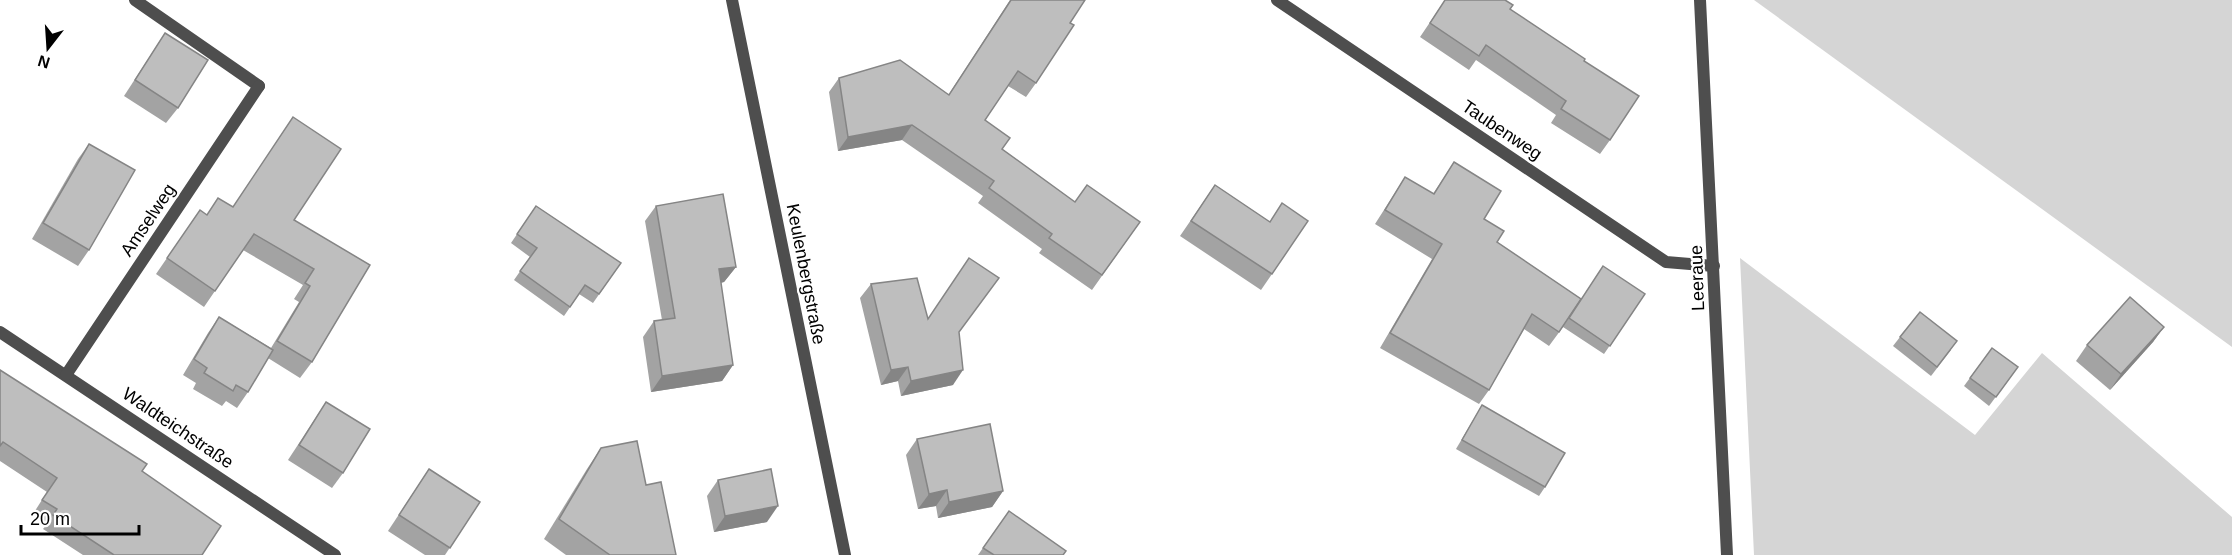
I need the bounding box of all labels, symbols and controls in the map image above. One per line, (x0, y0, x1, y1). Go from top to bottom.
north arrow (18, 18, 78, 78)
text: N (36, 52, 52, 72)
street label: Taubenweg (1458, 96, 1546, 164)
street label: Amselweg (116, 180, 180, 260)
street label: Keulenbergstraße (783, 202, 829, 346)
street label: Leeraue (1686, 245, 1708, 311)
street label: Waldteichstraße (119, 384, 237, 472)
scale bar (21, 498, 140, 536)
text: 20 m (30, 509, 70, 529)

